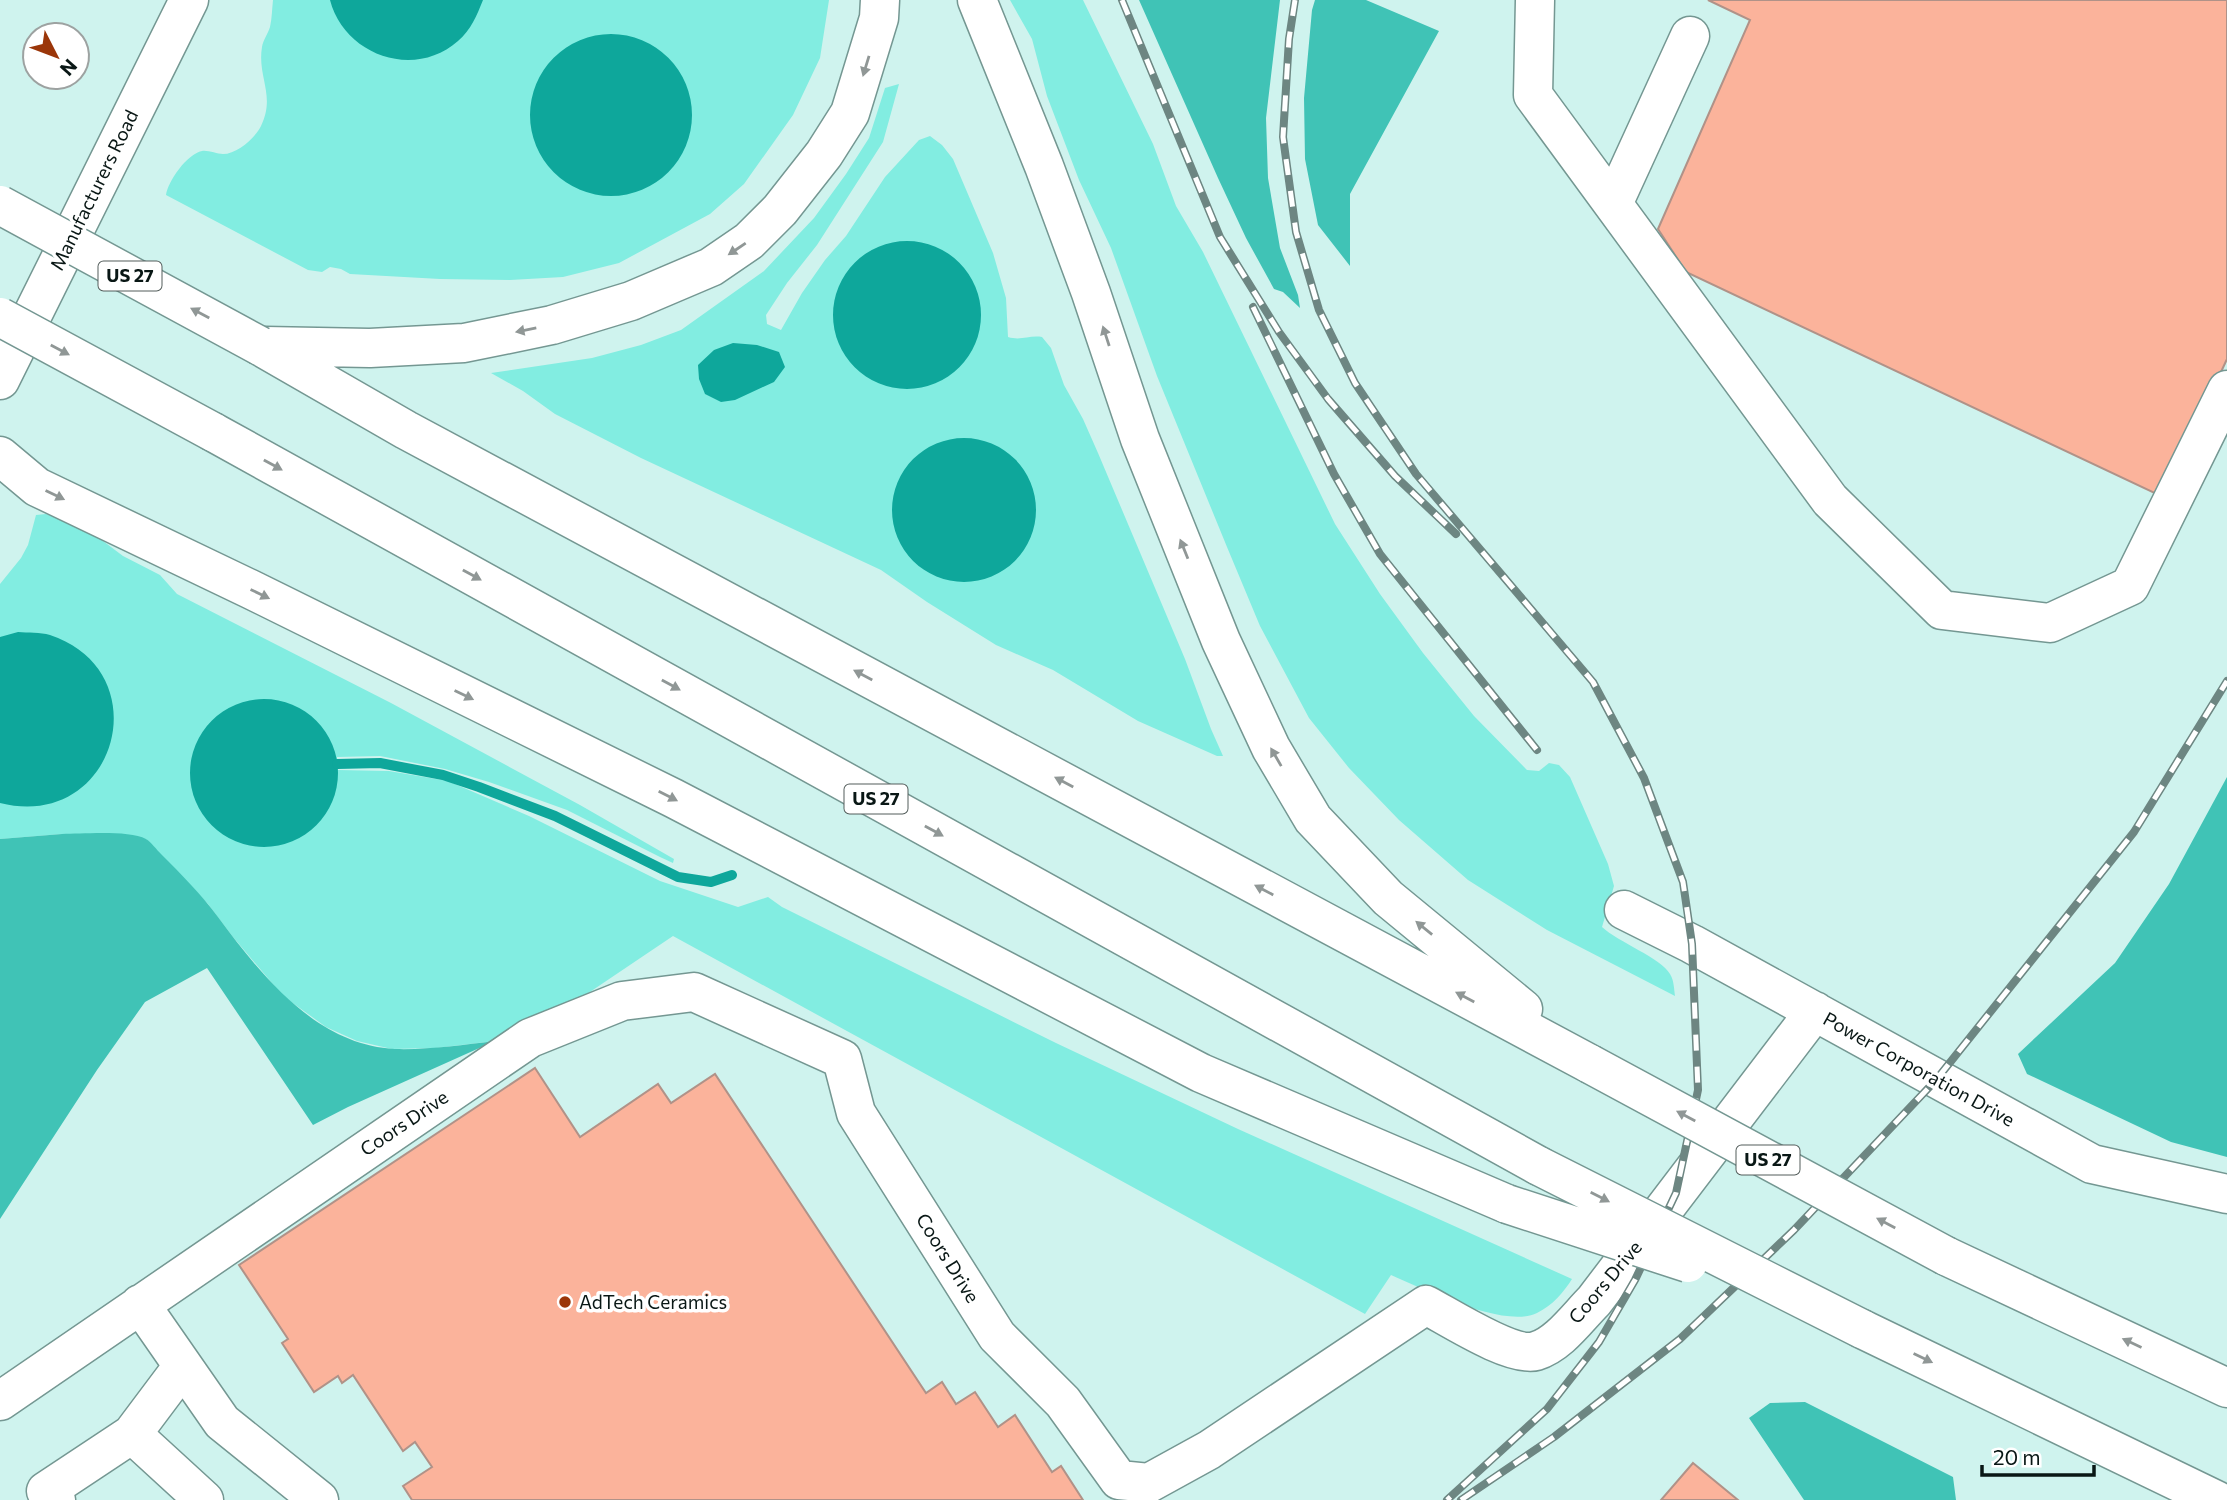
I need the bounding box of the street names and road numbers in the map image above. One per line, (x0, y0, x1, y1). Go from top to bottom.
street label: Manufacturers Road (45, 106, 142, 274)
road number: US 27 (99, 262, 162, 290)
road number: US 27 (844, 784, 908, 814)
street label: Power Corporation Drive (1820, 1006, 2019, 1131)
street label: Coors Drive (355, 1085, 452, 1160)
road number: US 27 (1736, 1146, 1800, 1175)
street label: Coors Drive (912, 1209, 985, 1307)
street label: Coors Drive (1563, 1236, 1646, 1328)

